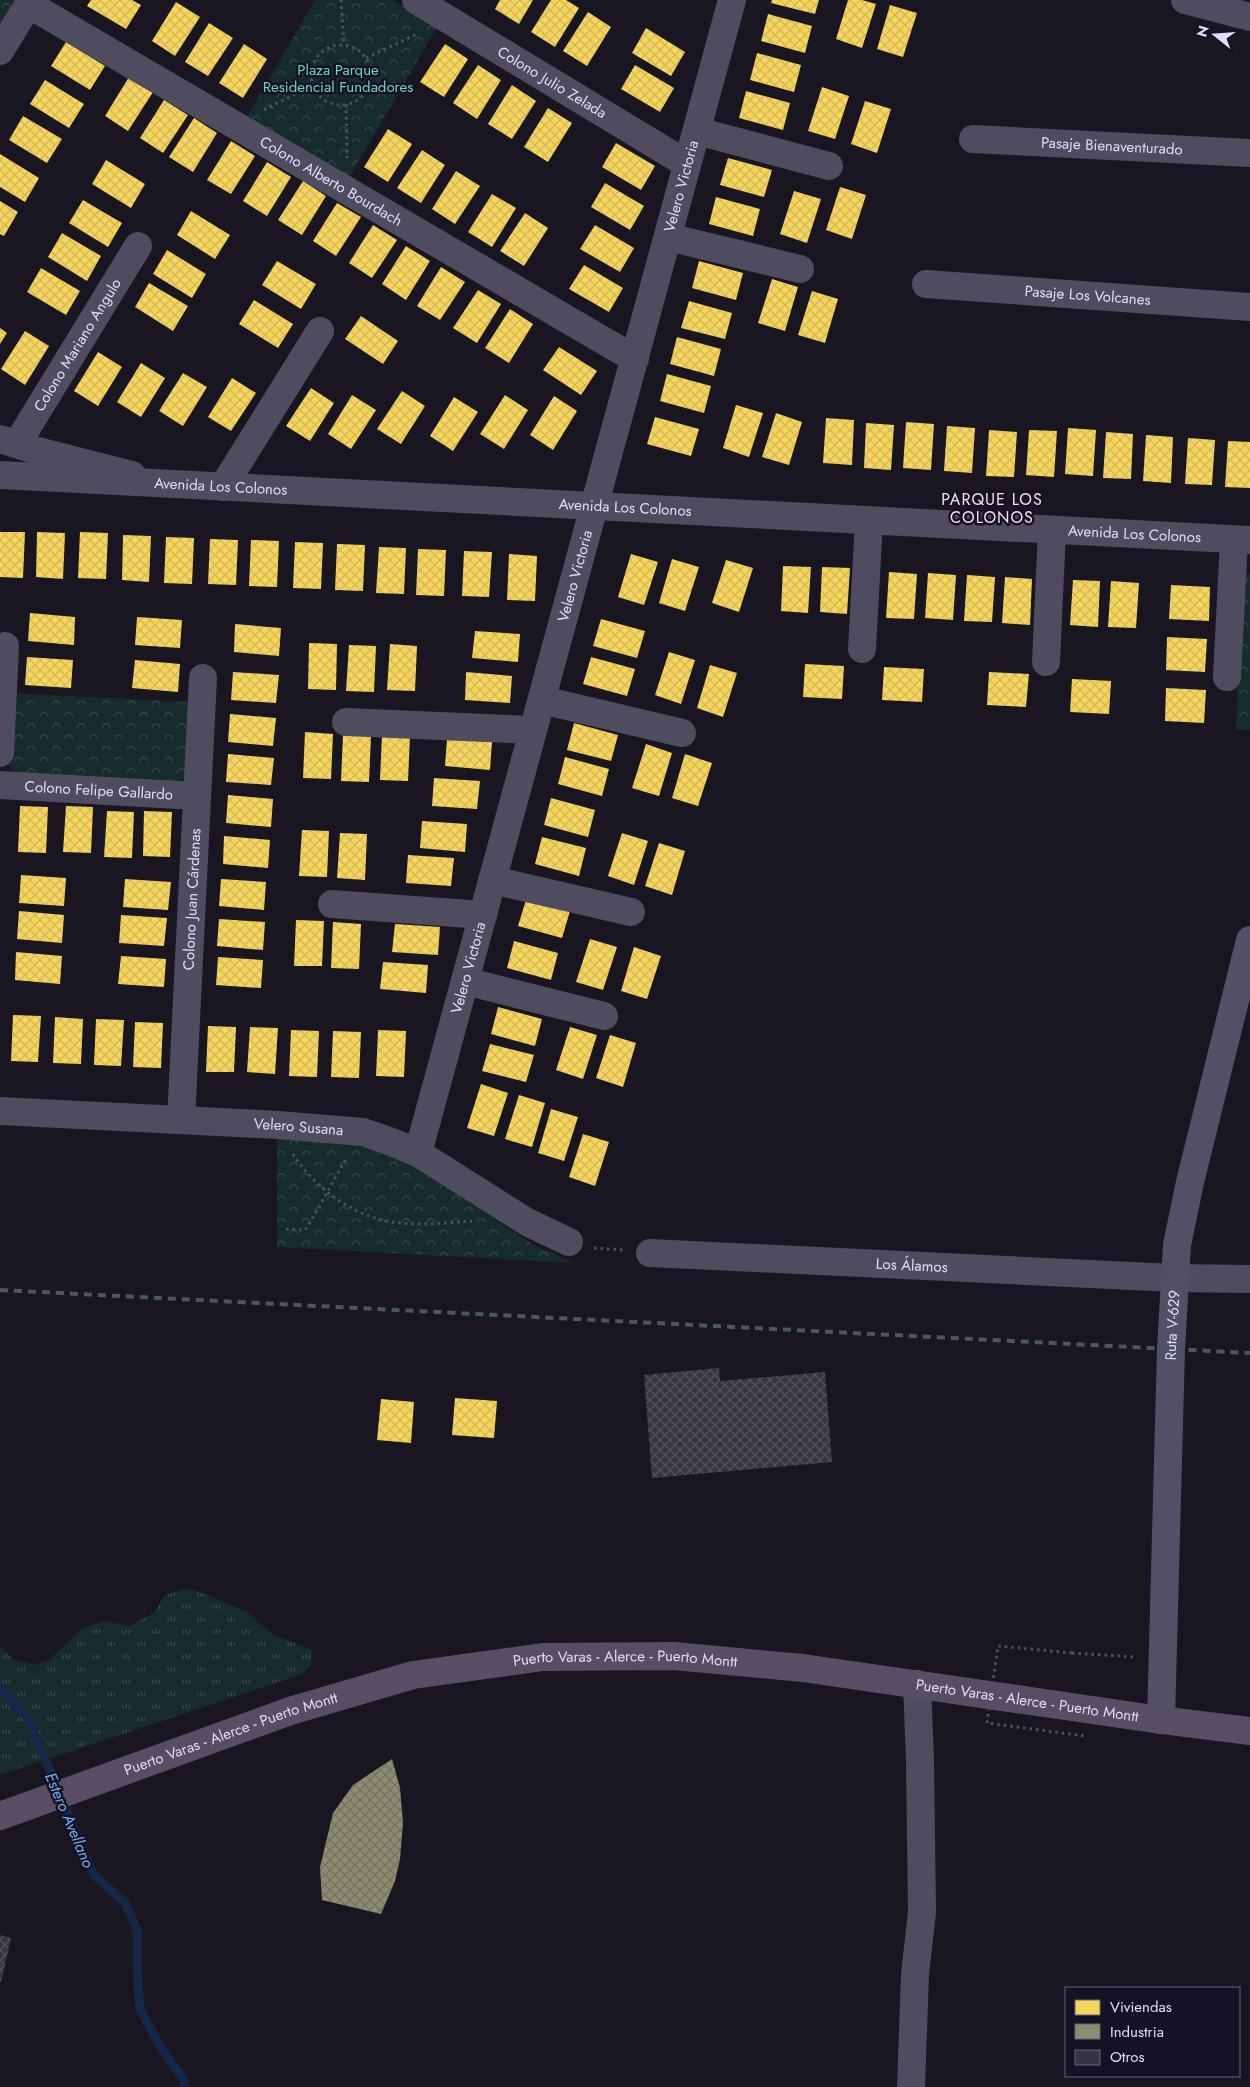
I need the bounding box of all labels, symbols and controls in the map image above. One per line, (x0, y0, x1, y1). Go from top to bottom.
north arrow (1190, 10, 1240, 60)
text: N (1191, 23, 1214, 39)
street label: Colono Julio Zelada (493, 41, 611, 124)
park label: Plaza Parque Residencial Fundadores (263, 59, 413, 98)
street label: Colono Alberto Bourdach (255, 131, 407, 232)
street label: Pasaje Bienaventurado (1040, 131, 1183, 161)
street label: Velero Victoria (658, 138, 704, 235)
street label: Colono Mariano Angulo (28, 274, 127, 416)
street label: Pasaje Los Volcanes (1024, 280, 1151, 311)
street label: Avenida Los Colonos (154, 472, 288, 501)
district label: PARQUE LOS COLONOS (941, 488, 1043, 529)
street label: Avenida Los Colonos (558, 493, 692, 522)
street label: Avenida Los Colonos (1067, 520, 1202, 548)
street label: Velero Victoria (552, 528, 598, 624)
street label: Colono Felipe Gallardo (24, 775, 174, 806)
street label: Colono Juan Cárdenas (177, 828, 207, 971)
street label: Velero Victoria (445, 919, 491, 1016)
street label: Velero Susana (253, 1113, 344, 1141)
street label: Los Álamos (875, 1253, 948, 1278)
street label: Ruta V-629 (1160, 1289, 1185, 1361)
street label: Puerto Varas - Alerce - Puerto Montt (512, 1645, 739, 1673)
street label: Puerto Varas - Alerce - Puerto Montt (914, 1674, 1140, 1728)
street label: Puerto Varas - Alerce - Puerto Montt (121, 1687, 341, 1781)
water label: Estero Avellano (39, 1769, 100, 1872)
legend (1065, 1987, 1240, 2077)
text: Viviendas (1110, 1996, 1172, 2018)
text: Industria (1110, 2021, 1164, 2043)
text: Otros (1110, 2046, 1145, 2068)

